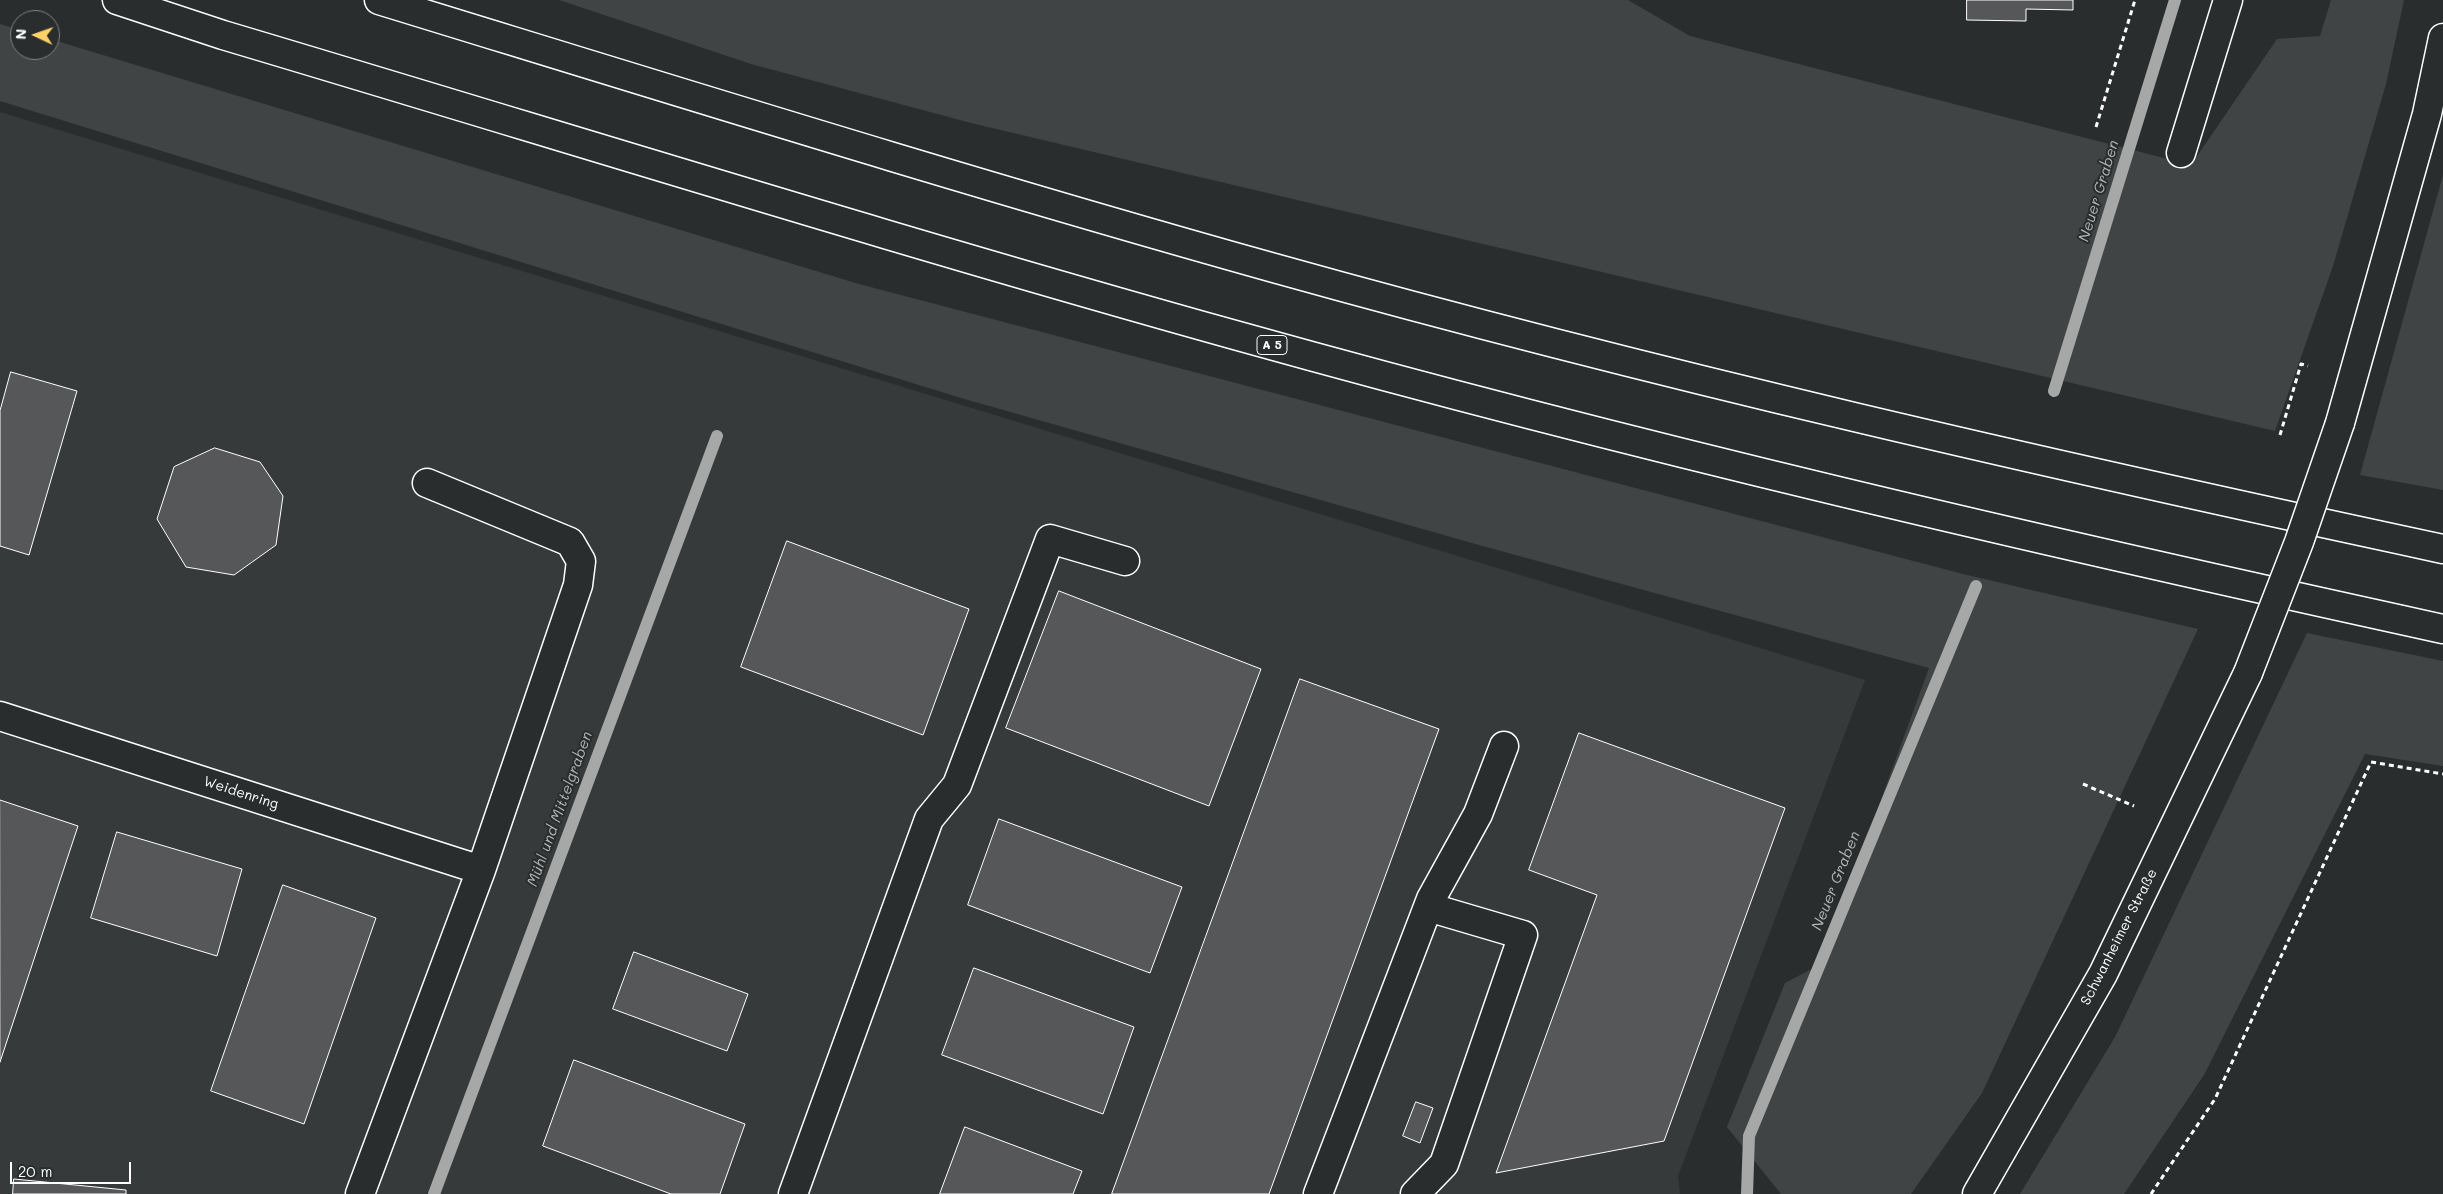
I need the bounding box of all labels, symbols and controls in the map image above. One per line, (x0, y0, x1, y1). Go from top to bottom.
north arrow (10, 10, 60, 60)
text: N (11, 28, 30, 40)
water label: Neuer Graben (2075, 138, 2123, 244)
road number: A 5 (1257, 336, 1287, 354)
water label: Mühl und Mittelgraben (524, 729, 596, 889)
street label: Weidenring (201, 773, 281, 813)
water label: Neuer Graben (1808, 829, 1864, 933)
street label: Schwanheimer Straße (2077, 866, 2161, 1008)
scale bar (12, 1152, 134, 1184)
text: 20 m (18, 1161, 52, 1181)

